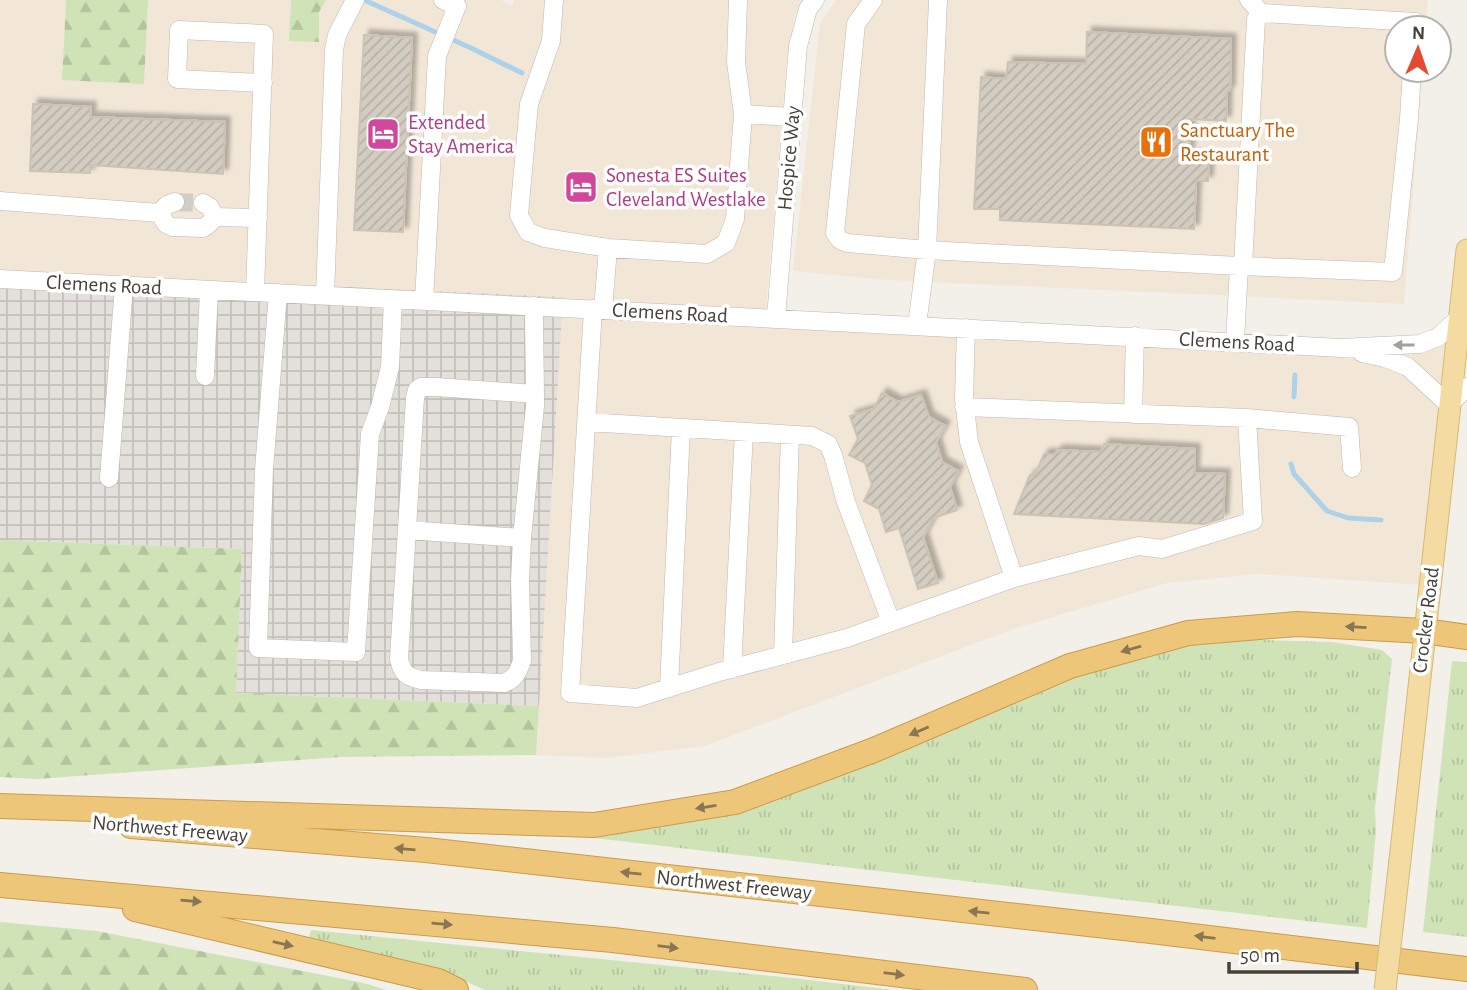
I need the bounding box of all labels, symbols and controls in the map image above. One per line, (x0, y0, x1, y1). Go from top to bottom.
north arrow (1383, 14, 1453, 84)
text: N (1412, 24, 1425, 43)
street label: Hospice Way (774, 105, 804, 211)
place label: Extended Stay America (408, 112, 515, 157)
hotel icon: Extended Stay America (364, 115, 402, 153)
place label: Sanctuary The Restaurant (1180, 120, 1295, 165)
restaurant icon: Sanctuary The Restaurant (1137, 123, 1175, 161)
place label: Sonesta ES Suites Cleveland Westlake (606, 165, 766, 210)
hotel icon: Sonesta ES Suites Cleveland Westlake (562, 168, 600, 206)
street label: Clemens Road (45, 271, 163, 299)
street label: Clemens Road (611, 299, 729, 327)
street label: Clemens Road (1178, 328, 1296, 356)
one-way arrow (1393, 339, 1415, 350)
street label: Crocker Road (1409, 566, 1443, 674)
one-way arrow (1345, 622, 1367, 633)
one-way arrow (1120, 644, 1141, 654)
one-way arrow (909, 726, 930, 737)
one-way arrow (695, 802, 717, 813)
street label: Northwest Freeway (91, 812, 249, 846)
one-way arrow (393, 843, 415, 854)
street label: Northwest Freeway (655, 866, 813, 904)
one-way arrow (620, 868, 642, 879)
one-way arrow (180, 896, 202, 907)
one-way arrow (967, 906, 989, 917)
one-way arrow (431, 919, 453, 930)
scale bar (1229, 930, 1357, 974)
one-way arrow (1193, 932, 1215, 943)
one-way arrow (272, 939, 294, 950)
one-way arrow (657, 941, 679, 952)
text: 50 m (1240, 945, 1280, 966)
one-way arrow (883, 969, 905, 980)

